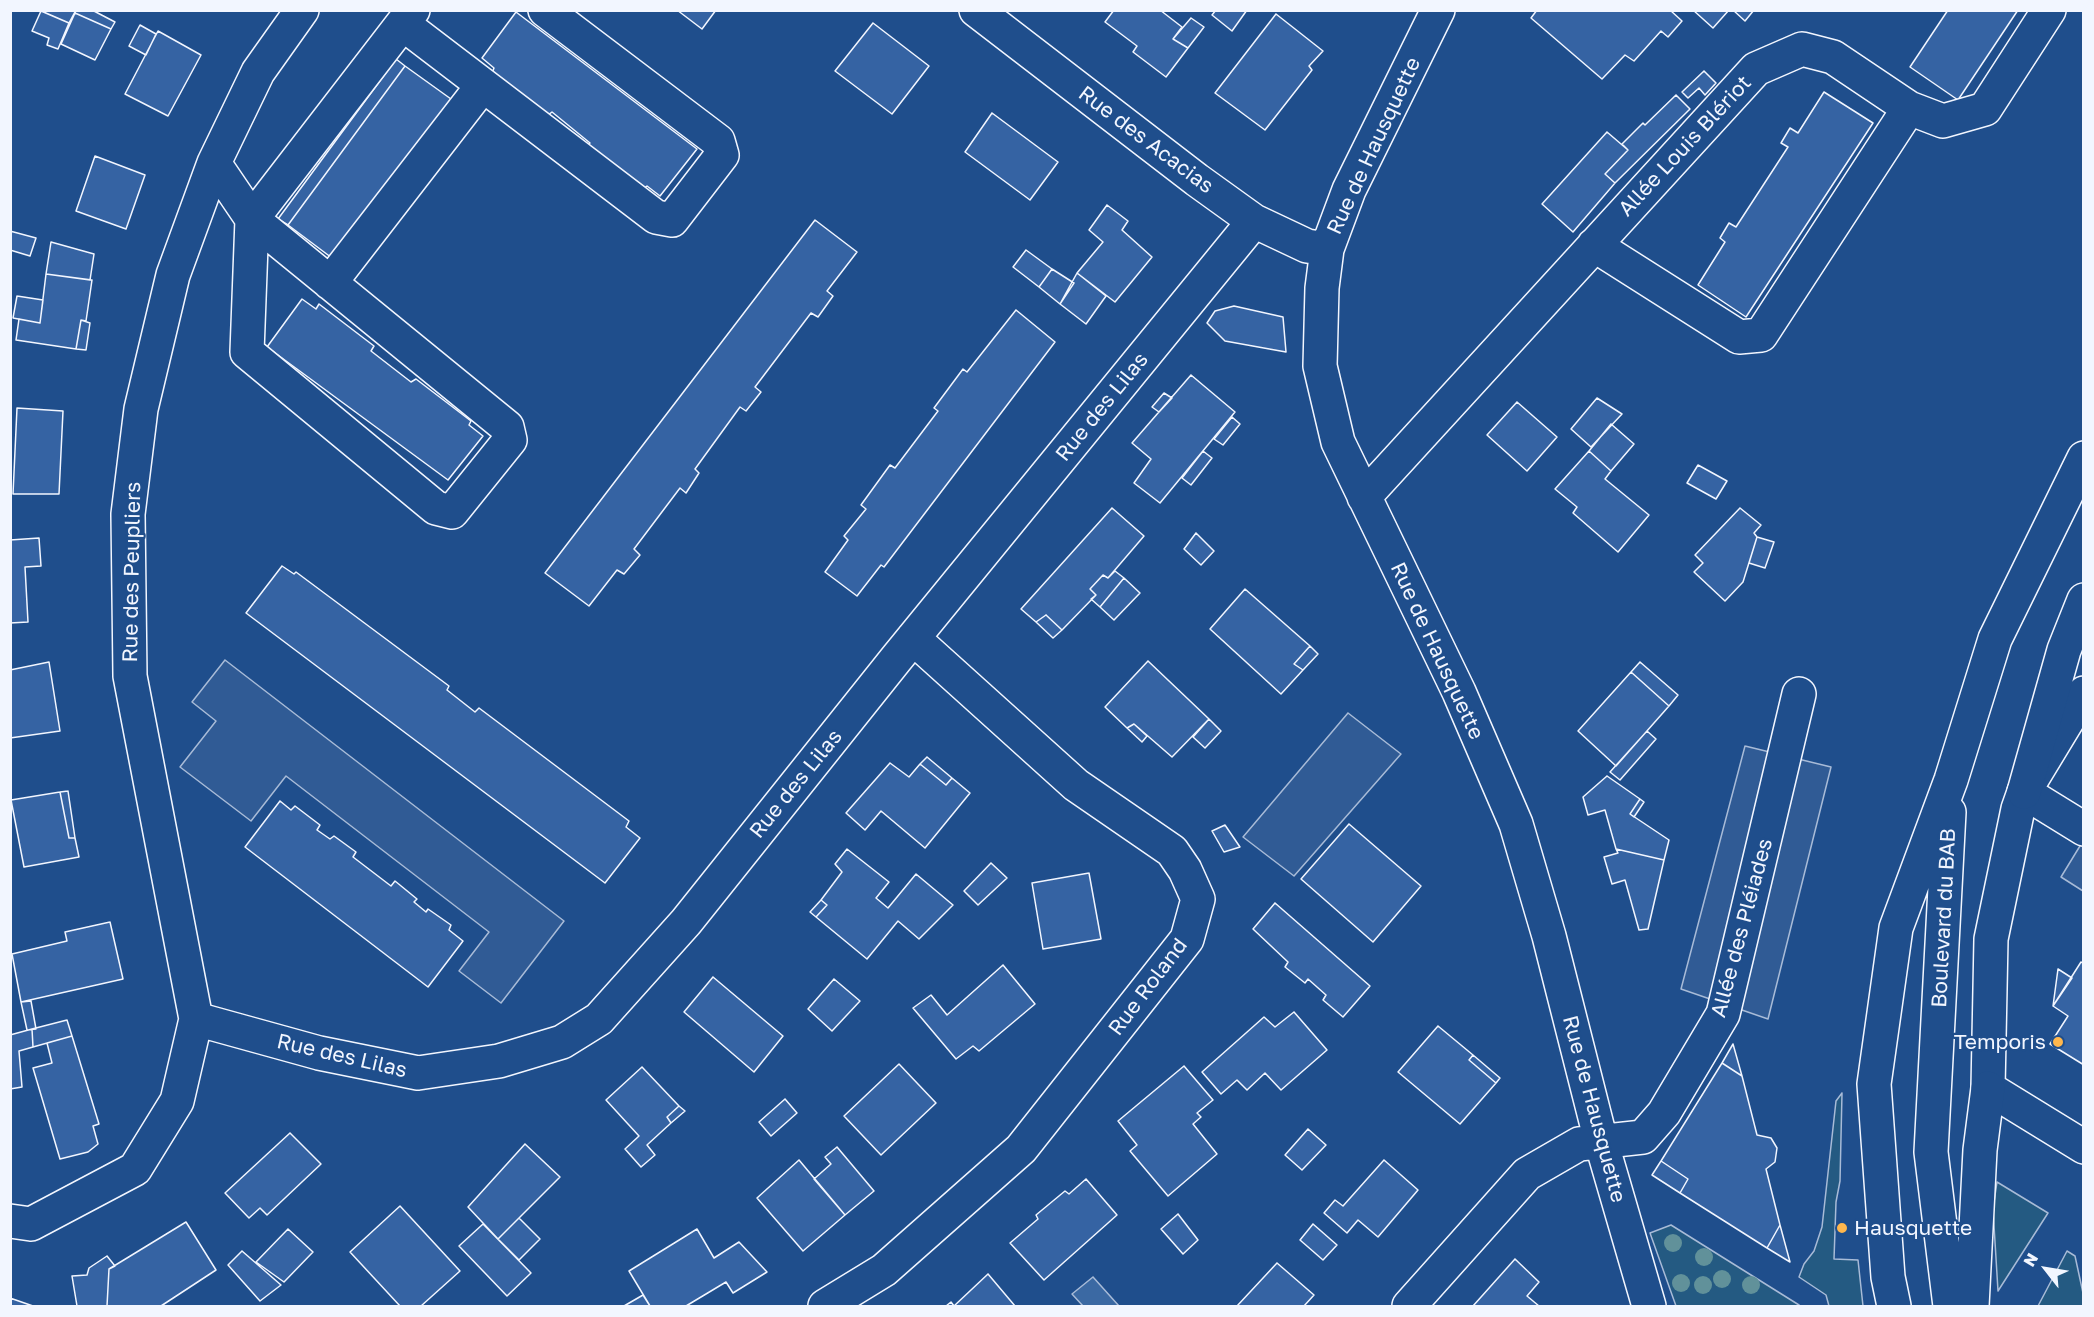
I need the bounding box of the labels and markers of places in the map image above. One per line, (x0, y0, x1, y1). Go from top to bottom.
place label: Temporis (1954, 1029, 2046, 1055)
marker: Temporis (2051, 1035, 2065, 1049)
place label: Hausquette (1854, 1215, 1972, 1241)
marker: Hausquette (1835, 1221, 1849, 1235)

